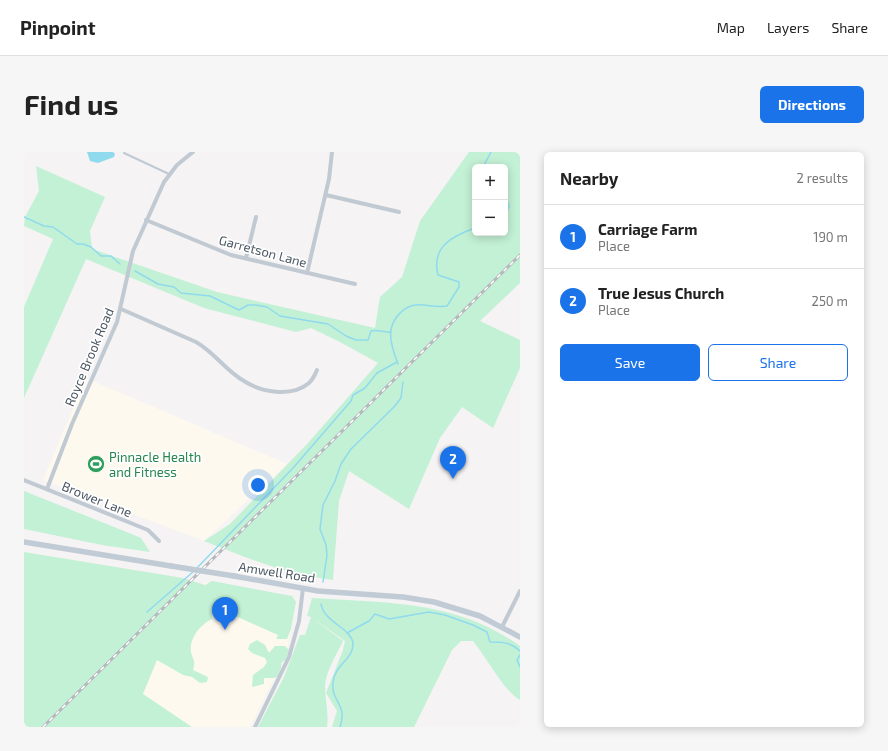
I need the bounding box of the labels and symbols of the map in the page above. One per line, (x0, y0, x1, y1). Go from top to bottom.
street label: Garretson Lane (217, 232, 309, 270)
street label: Royce Brook Road (61, 305, 117, 409)
pin: 2 (440, 446, 466, 479)
place label: Pinnacle Health and Fitness (109, 449, 201, 480)
sports icon: Pinnacle Health and Fitness (86, 454, 106, 474)
your location (248, 475, 268, 495)
street label: Brower Lane (60, 478, 134, 520)
street label: Amwell Road (238, 558, 316, 586)
pin: 1 (212, 597, 238, 630)

